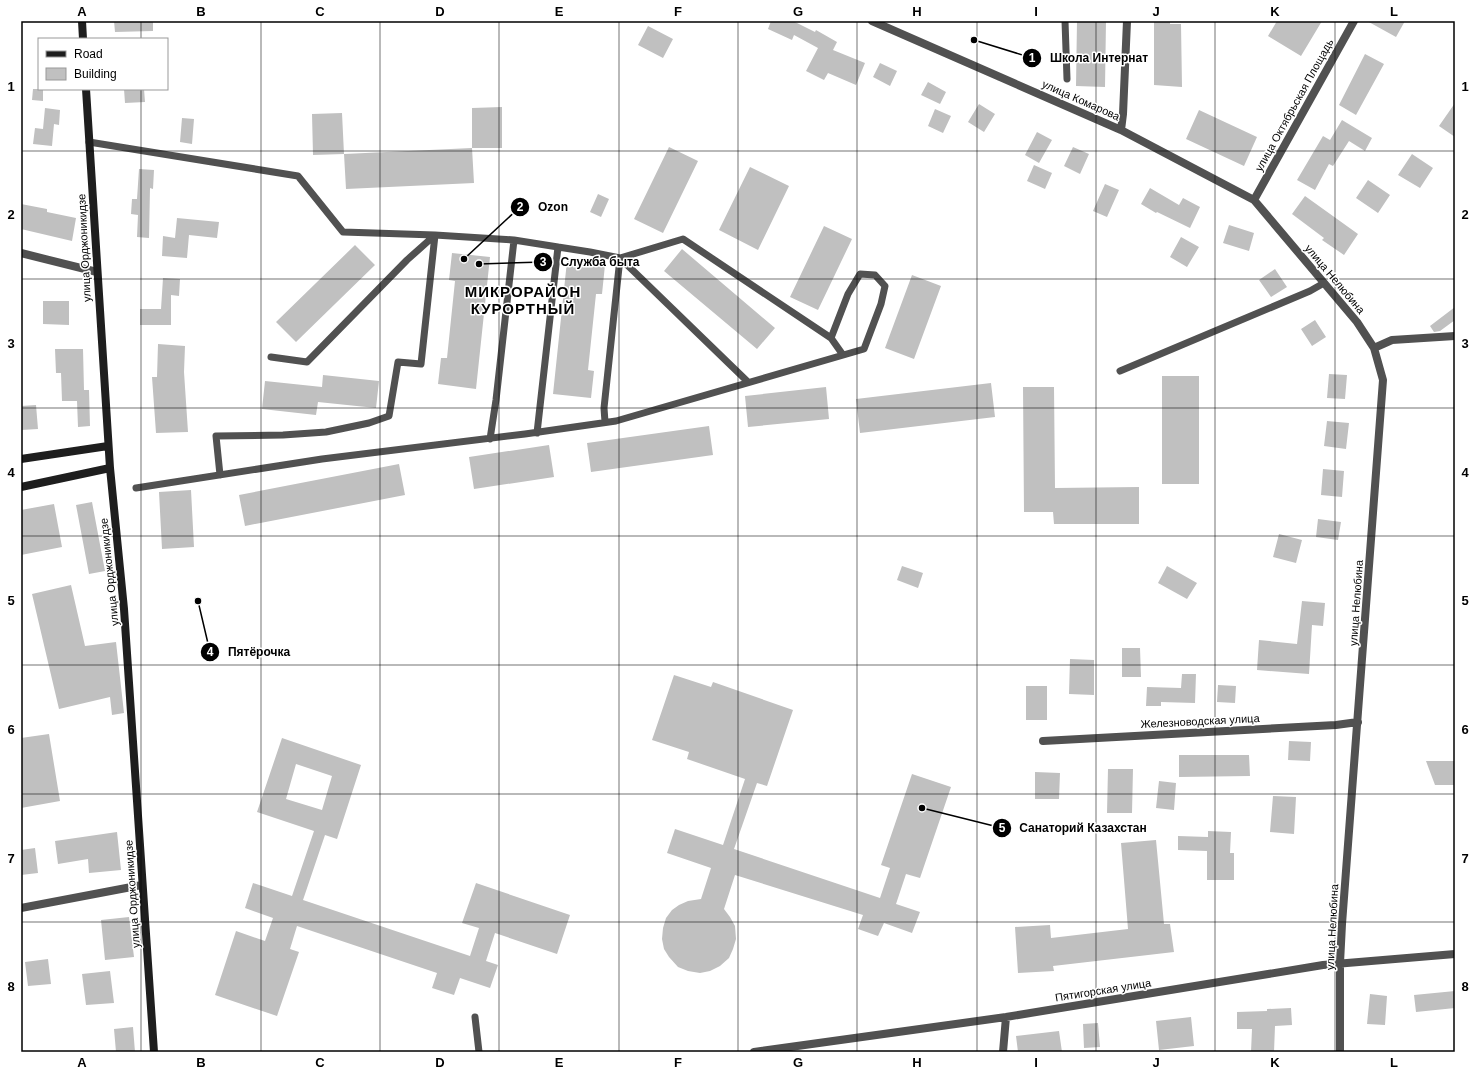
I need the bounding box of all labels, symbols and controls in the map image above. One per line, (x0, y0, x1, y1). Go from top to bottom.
text: A (77, 4, 87, 19)
text: B (196, 4, 206, 19)
text: C (315, 4, 325, 19)
text: D (435, 4, 445, 19)
text: E (555, 4, 564, 19)
text: F (674, 4, 682, 19)
text: G (793, 4, 803, 19)
text: H (912, 4, 922, 19)
text: I (1034, 4, 1038, 19)
text: J (1152, 4, 1160, 19)
text: K (1270, 4, 1280, 19)
text: L (1390, 4, 1398, 19)
street label: улица Октябрьская Площадь (1253, 36, 1336, 173)
legend (38, 38, 168, 90)
callout: Школа Интернат (1022, 46, 1156, 70)
text: Road (74, 47, 103, 61)
text: 1 (1029, 51, 1036, 65)
text: Школа Интернат (1050, 51, 1148, 65)
text: Building (74, 67, 117, 81)
street label: улица Комарова (1040, 78, 1122, 123)
text: 1 (7, 79, 15, 94)
text: 1 (1461, 79, 1469, 94)
street label: улица Орджоникидзе (75, 194, 93, 302)
callout: Ozon (510, 195, 576, 219)
text: 2 (517, 200, 524, 214)
text: Ozon (538, 200, 568, 214)
text: 2 (7, 207, 15, 222)
text: 2 (1461, 207, 1469, 222)
street label: улица Нелюбина (1303, 242, 1368, 317)
callout: Служба быта (533, 250, 648, 274)
text: 3 (540, 255, 547, 269)
text: Служба быта (560, 255, 640, 269)
district label: МИКРОРАЙОН КУРОРТНЫЙ (465, 283, 581, 317)
text: 3 (7, 336, 15, 351)
text: 3 (1461, 336, 1469, 351)
text: 4 (7, 465, 15, 480)
text: 4 (1461, 465, 1469, 480)
street label: улица Орджоникидзе (97, 518, 121, 626)
street label: улица Нелюбина (1347, 559, 1365, 646)
text: 5 (7, 593, 15, 608)
text: 5 (1461, 593, 1469, 608)
callout: Пятёрочка (200, 640, 298, 664)
text: 4 (207, 645, 214, 659)
text: Пятёрочка (228, 645, 290, 659)
street label: Железноводская улица (1140, 712, 1261, 730)
text: 6 (7, 722, 15, 737)
text: 6 (1461, 722, 1469, 737)
callout: Санаторий Казахстан (992, 816, 1155, 840)
text: 5 (999, 821, 1006, 835)
text: Санаторий Казахстан (1019, 821, 1147, 835)
street label: улица Орджоникидзе (122, 840, 142, 948)
text: 7 (7, 851, 15, 866)
text: 7 (1461, 851, 1469, 866)
street label: улица Нелюбина (1324, 883, 1340, 970)
street label: Пятигорская улица (1054, 976, 1153, 1004)
text: 8 (7, 979, 15, 994)
text: 8 (1461, 979, 1469, 994)
text: A (77, 1055, 87, 1070)
text: B (196, 1055, 206, 1070)
text: C (315, 1055, 325, 1070)
text: D (435, 1055, 445, 1070)
text: E (555, 1055, 564, 1070)
text: F (674, 1055, 682, 1070)
text: G (793, 1055, 803, 1070)
text: H (912, 1055, 922, 1070)
text: I (1034, 1055, 1038, 1070)
text: J (1152, 1055, 1160, 1070)
text: K (1270, 1055, 1280, 1070)
text: L (1390, 1055, 1398, 1070)

